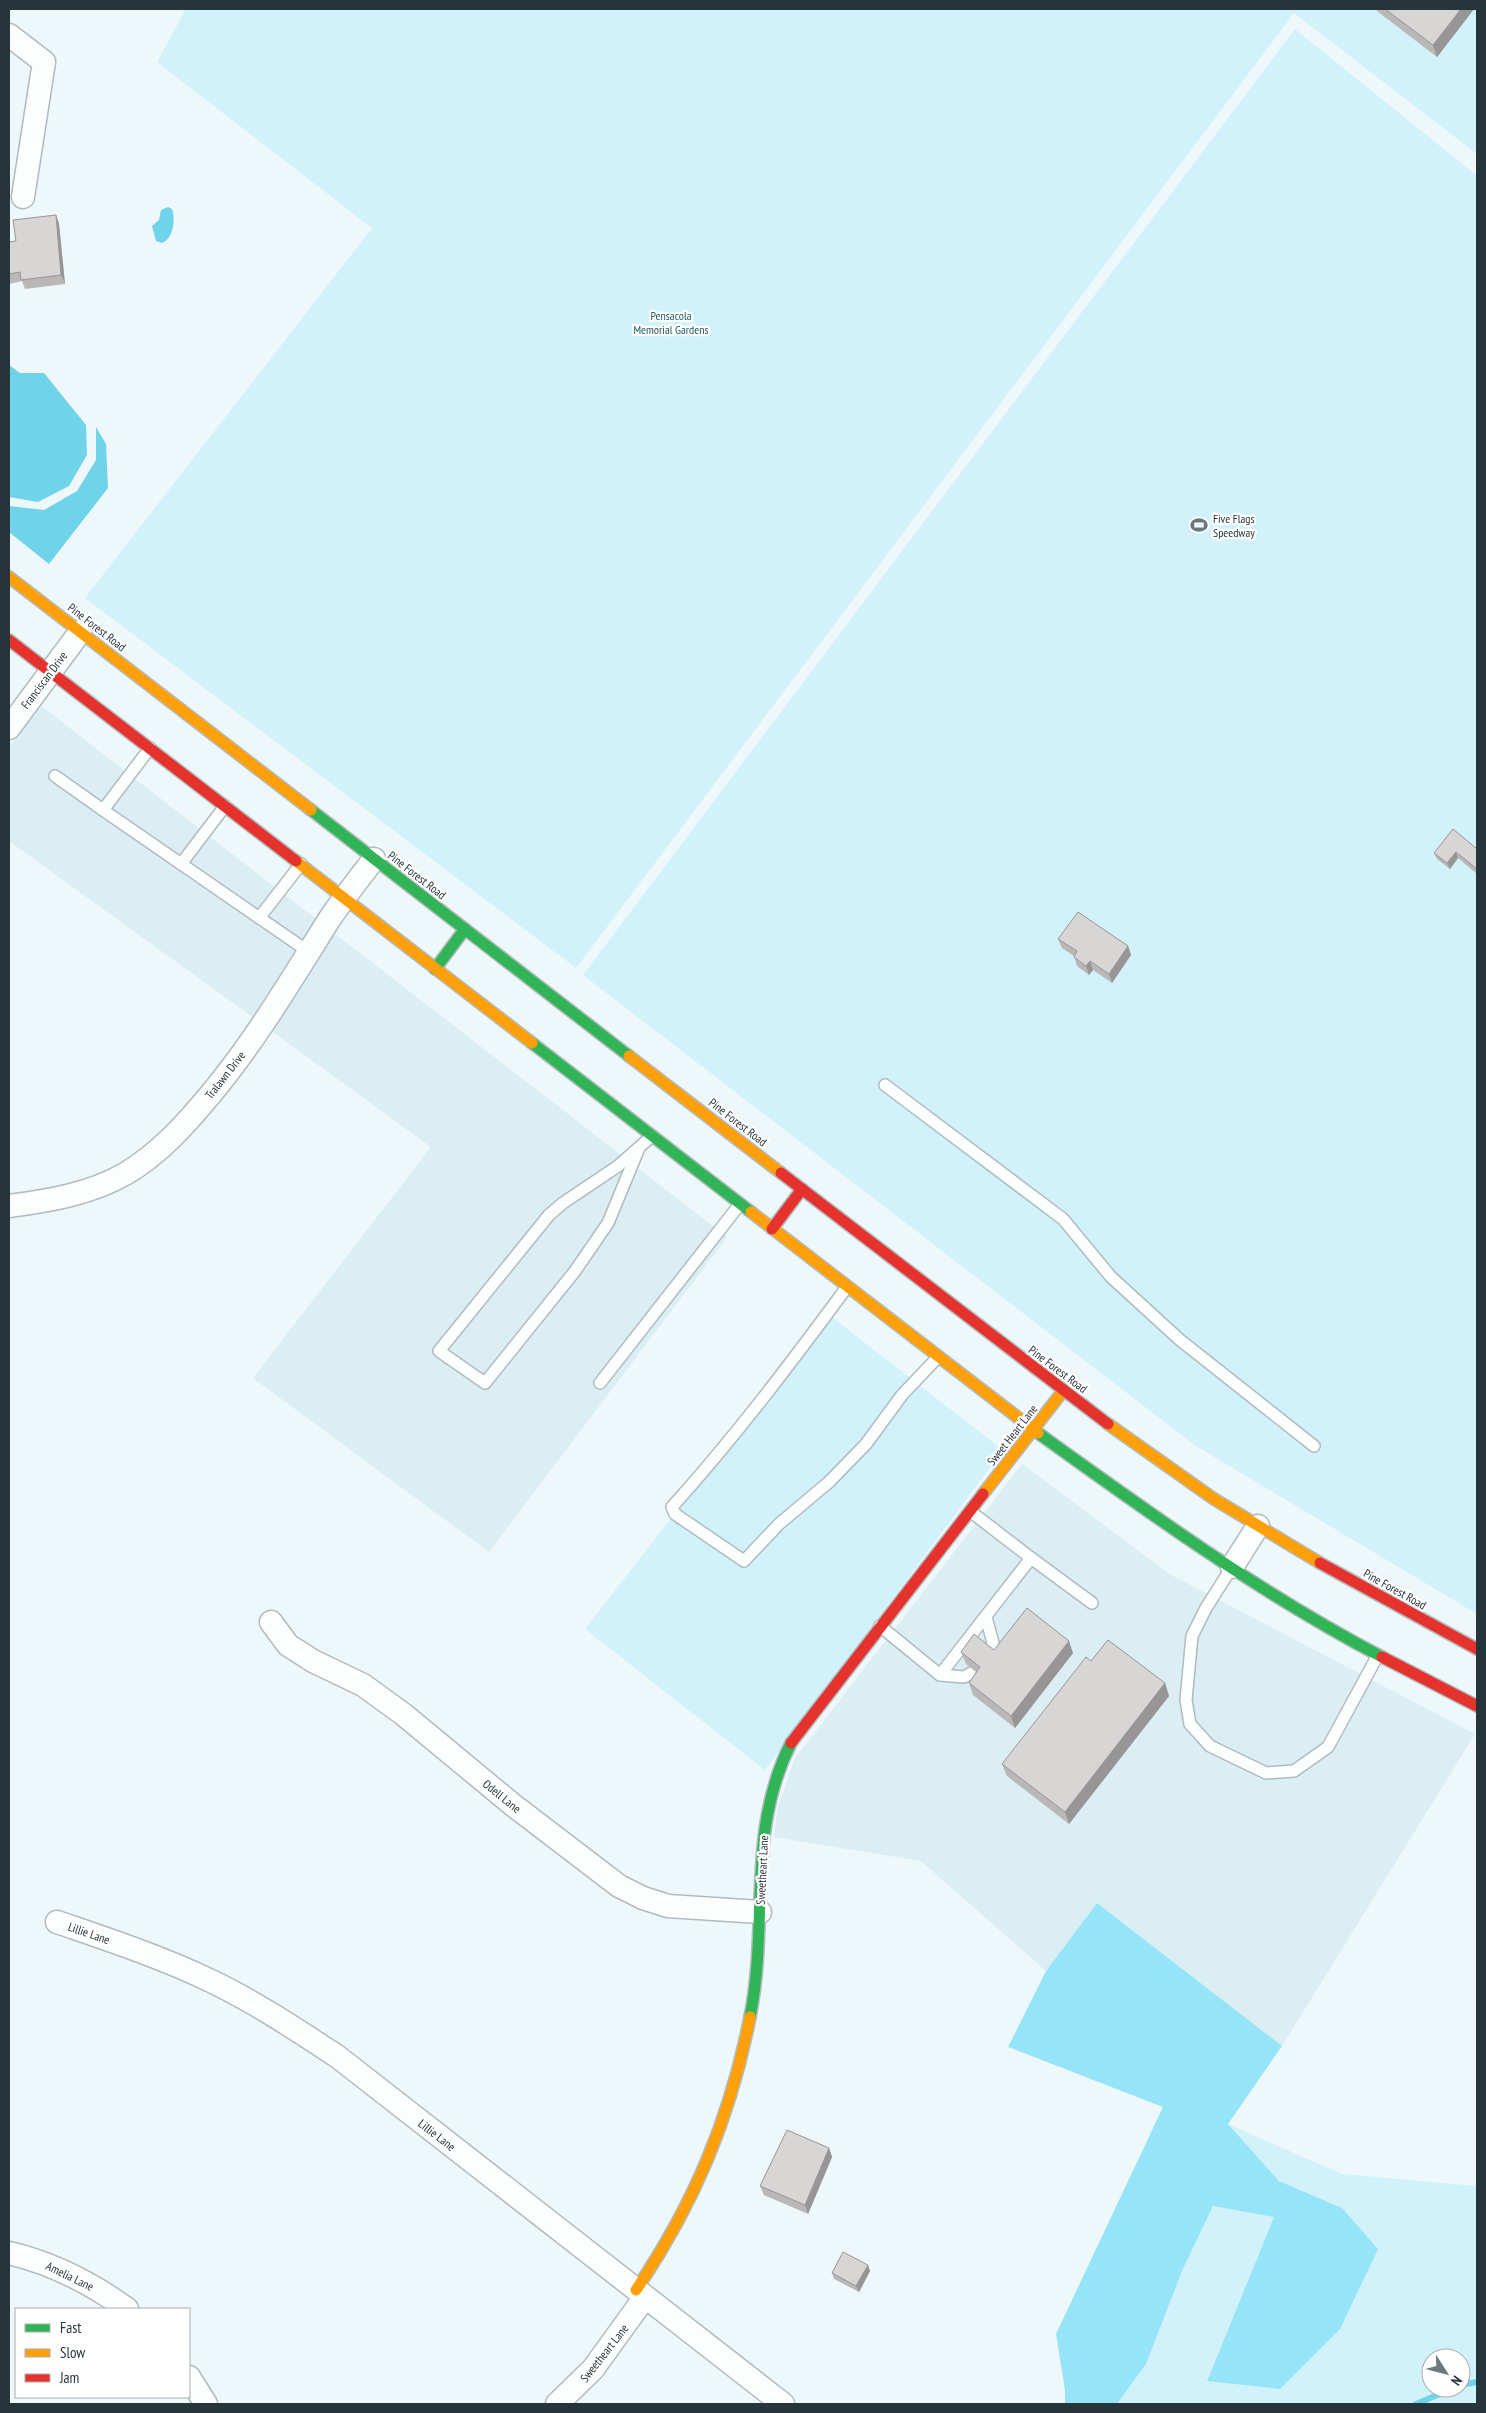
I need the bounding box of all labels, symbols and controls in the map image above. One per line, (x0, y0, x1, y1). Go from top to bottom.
park label: Pensacola Memorial Gardens (633, 308, 709, 337)
place label: Five Flags Speedway (1213, 511, 1255, 540)
sports icon: Five Flags Speedway (1189, 515, 1209, 535)
street label: Pine Forest Road (65, 600, 129, 654)
street label: Franciscan Drive (18, 648, 70, 712)
street label: Pine Forest Road (385, 848, 449, 902)
street label: Tralawn Drive (202, 1048, 248, 1102)
street label: Pine Forest Road (706, 1095, 770, 1149)
street label: Pine Forest Road (1026, 1342, 1090, 1396)
street label: Sweet Heart Lane (984, 1402, 1040, 1468)
street label: Pine Forest Road (1361, 1566, 1429, 1612)
street label: Odell Lane (480, 1776, 524, 1816)
street label: Sweetheart Lane (753, 1835, 771, 1905)
street label: Lillie Lane (66, 1919, 112, 1947)
street label: Lillie Lane (415, 2116, 459, 2154)
street label: Amelia Lane (44, 2258, 96, 2294)
legend (15, 2308, 190, 2398)
text: Fast (60, 2318, 81, 2337)
street label: Sweetheart Lane (577, 2321, 631, 2385)
text: Slow (60, 2343, 85, 2362)
north arrow (1421, 2348, 1471, 2398)
text: Jam (59, 2368, 79, 2387)
text: N (1447, 2372, 1466, 2389)

